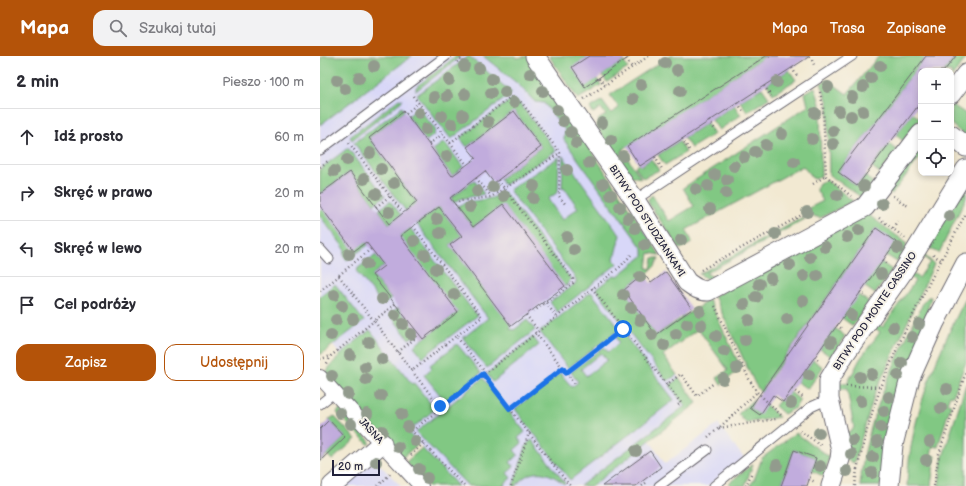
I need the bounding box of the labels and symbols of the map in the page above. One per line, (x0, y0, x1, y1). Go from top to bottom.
street label: BITWY POD STUDZIANKAMI (606, 163, 688, 279)
street label: BITWY POD MONTE CASSINO (831, 249, 919, 372)
route start (614, 320, 632, 338)
route end (431, 397, 449, 415)
street label: JASNA (356, 416, 386, 447)
scale bar (332, 458, 380, 477)

